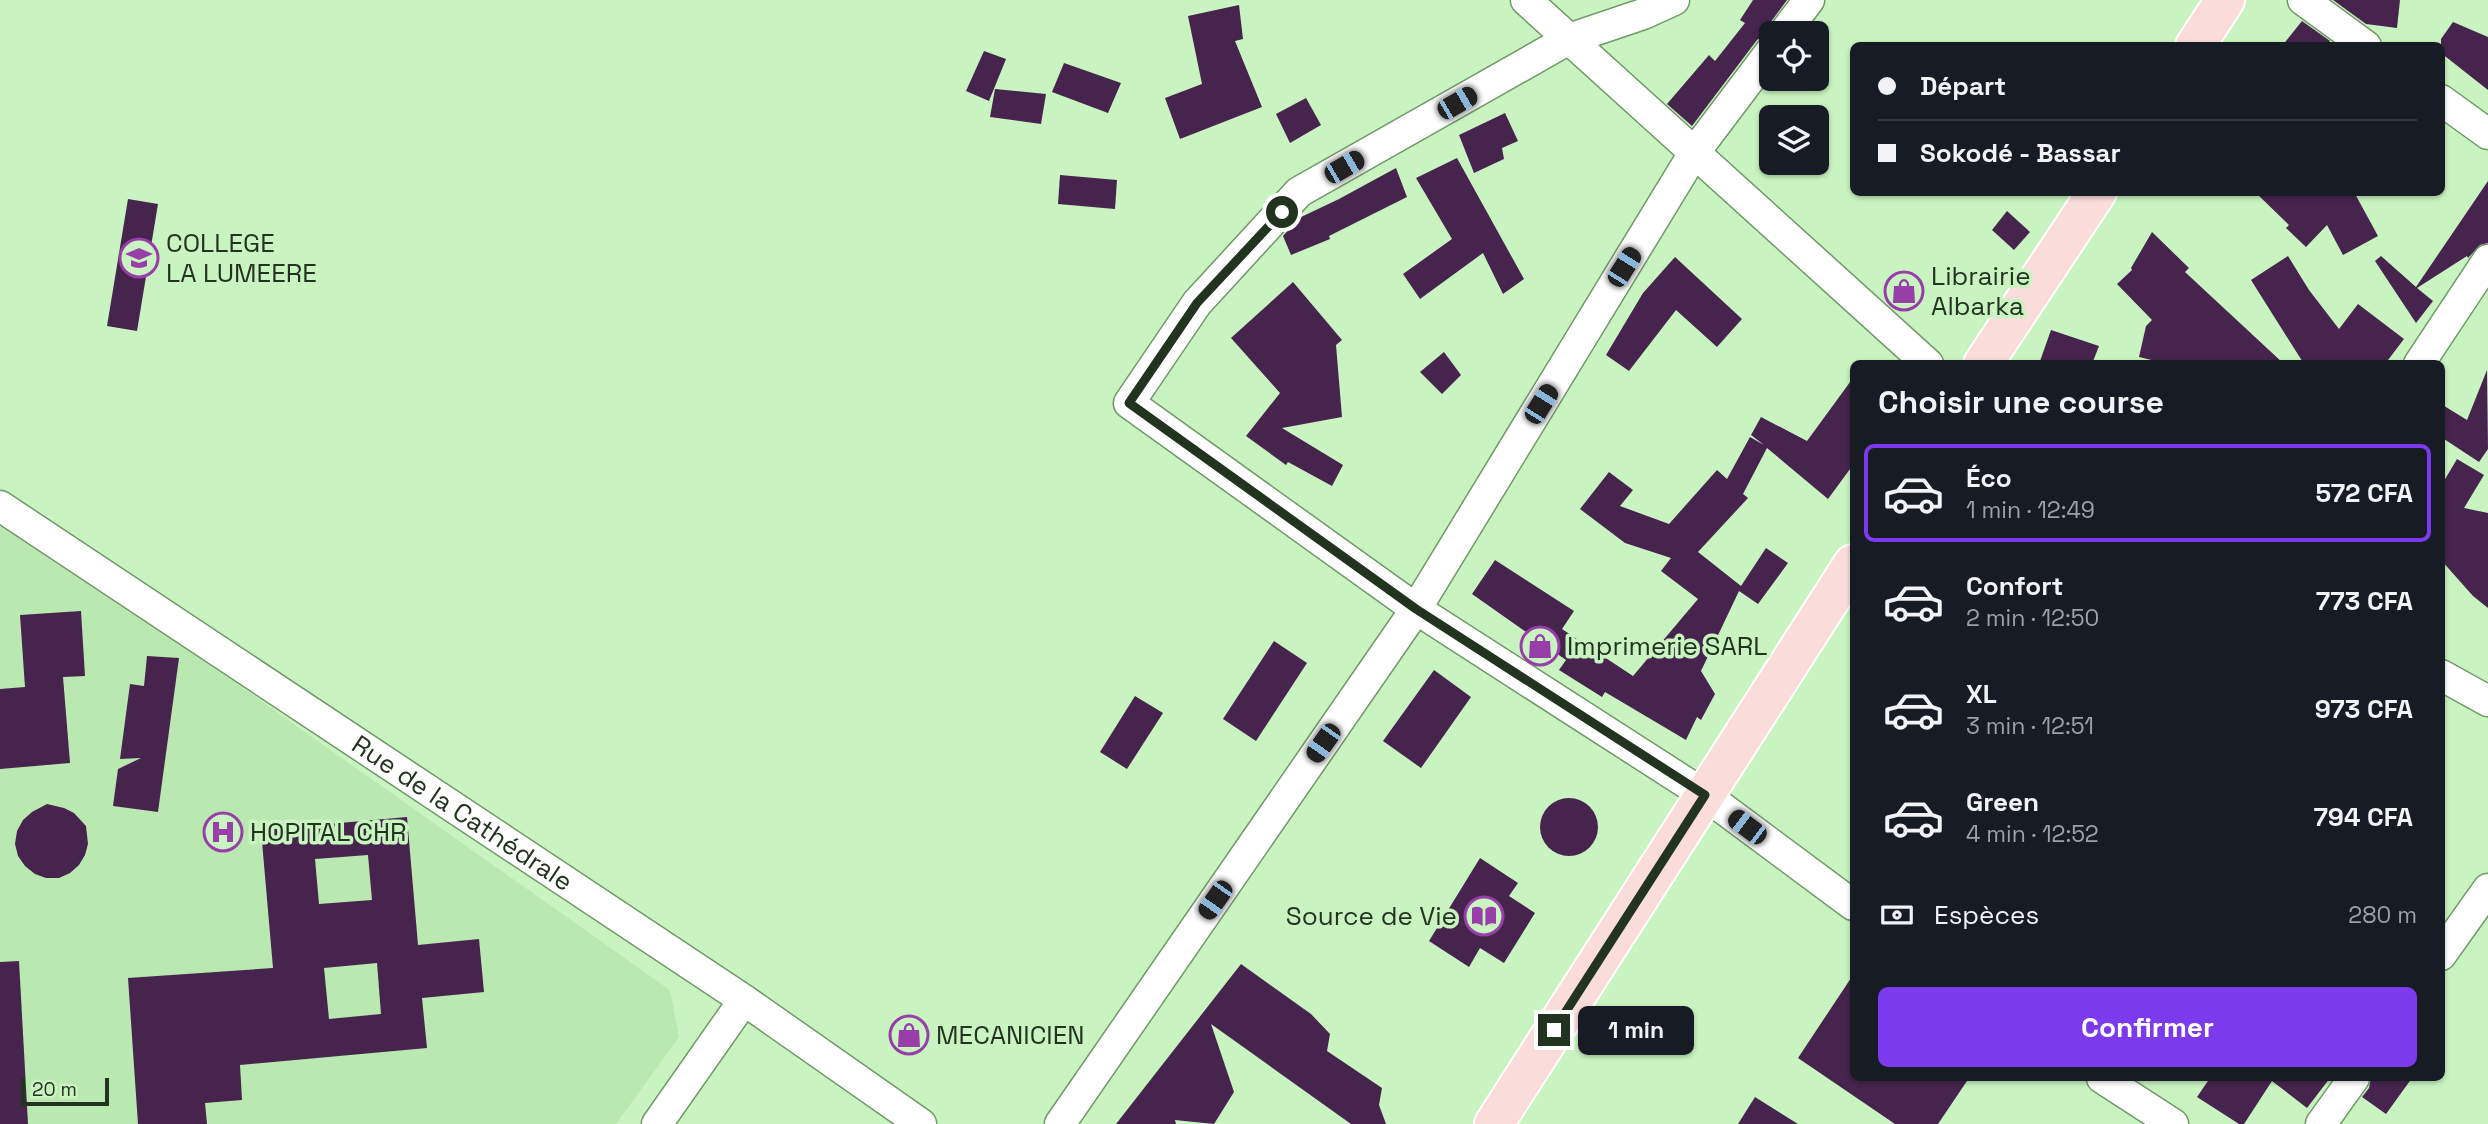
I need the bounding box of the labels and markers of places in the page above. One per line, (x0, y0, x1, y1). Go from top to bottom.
place label: COLLEGE LA LUMEERE (166, 226, 317, 290)
school or university icon: COLLEGE LA LUMEERE (118, 237, 160, 279)
place label: Librairie Albarka (1931, 259, 2031, 323)
shop icon: Librairie Albarka (1883, 270, 1925, 312)
shop icon: Imprimerie SARL (1519, 625, 1561, 667)
place label: Imprimerie SARL (1567, 629, 1767, 663)
hospital icon: HOPITAL CHR (202, 811, 244, 853)
place label: HOPITAL CHR (250, 815, 407, 849)
library icon: Source de Vie (1463, 895, 1505, 937)
place label: Source de Vie (1286, 899, 1457, 933)
shop icon: MECANICIEN (888, 1014, 930, 1056)
place label: MECANICIEN (936, 1018, 1085, 1052)

